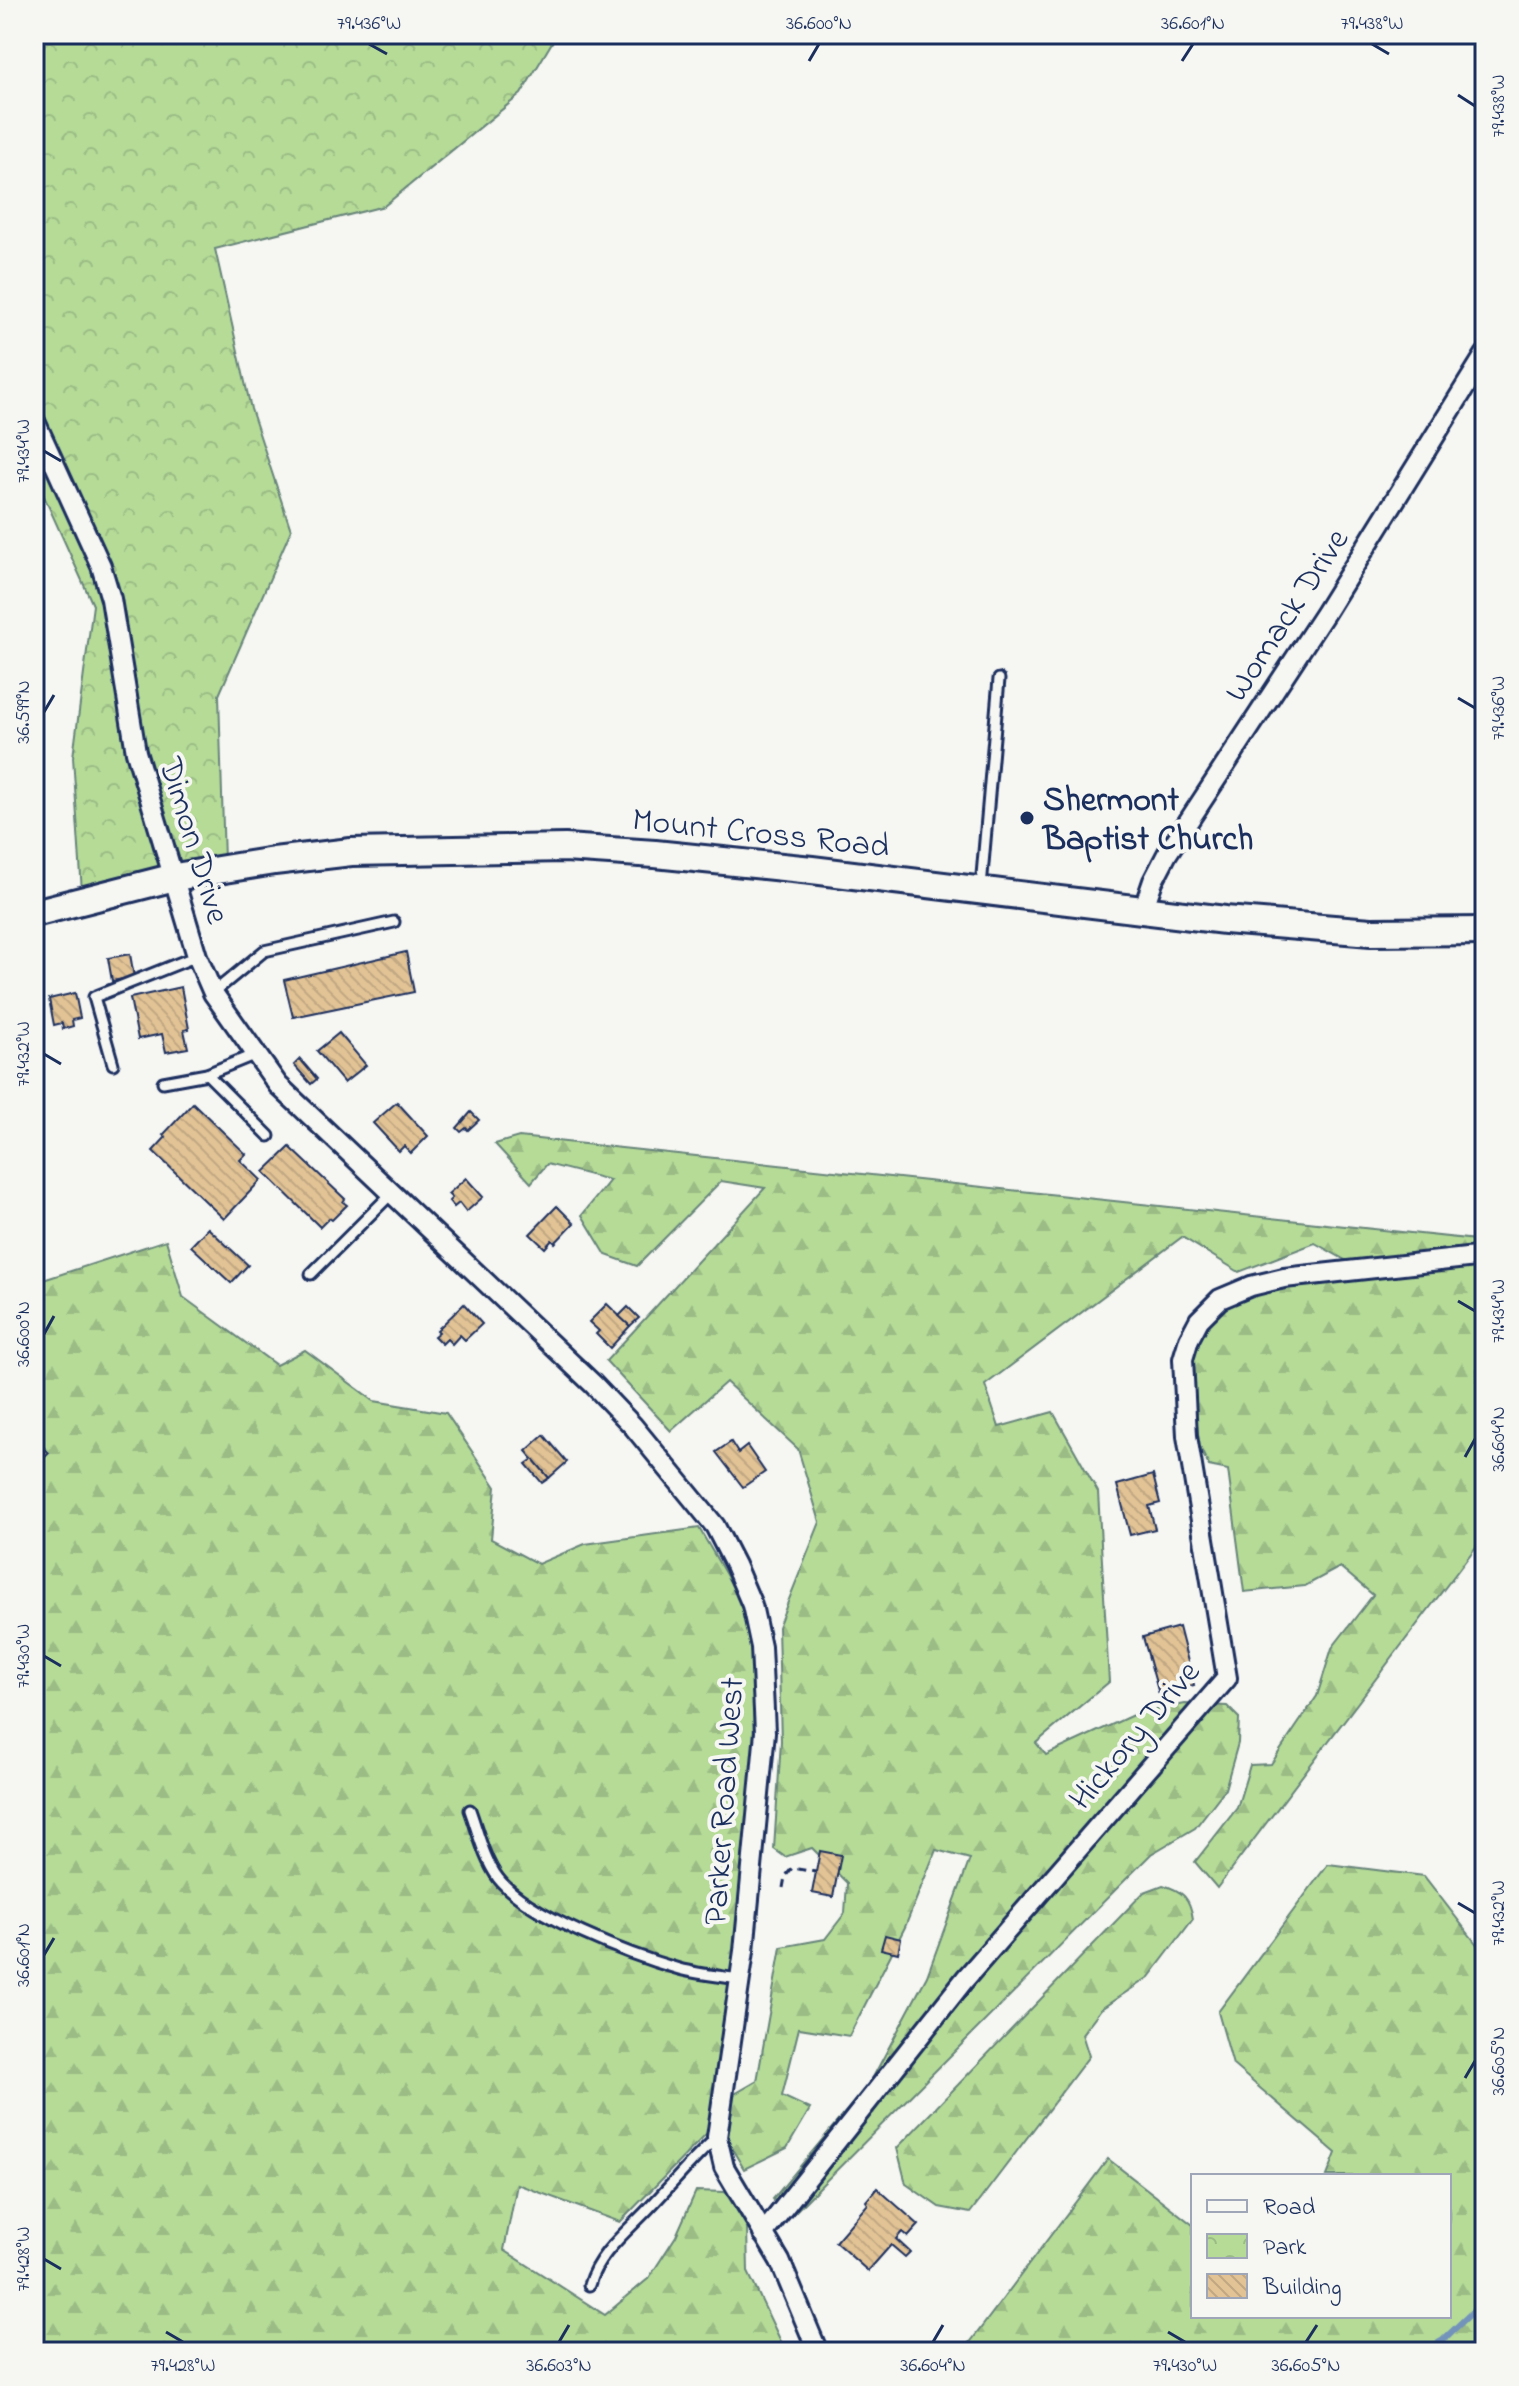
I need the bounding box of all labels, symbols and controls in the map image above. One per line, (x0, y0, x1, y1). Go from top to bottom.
text: 79.436°W (337, 10, 401, 39)
text: 36.600°N (786, 10, 852, 39)
text: 36.601°N (1161, 10, 1225, 39)
text: 79.438°W (1340, 10, 1404, 39)
text: 79.438°W (1485, 74, 1514, 138)
text: 79.434°W (10, 419, 39, 483)
street label: Womack Drive (1213, 519, 1364, 713)
text: 79.436°W (1485, 676, 1514, 740)
text: 36.599°N (10, 680, 39, 744)
street label: Dimon Drive (143, 751, 241, 931)
place label: Shermont Baptist Church (1041, 777, 1253, 866)
street label: Mount Cross Road (630, 797, 892, 873)
marker: Shermont Baptist Church (1018, 809, 1036, 827)
text: 79.432°W (10, 1021, 39, 1087)
text: 79.434°W (1485, 1279, 1514, 1343)
text: 36.600°N (10, 1301, 39, 1367)
text: 36.604°N (1485, 1406, 1514, 1472)
text: 79.430°W (10, 1624, 39, 1688)
street label: Hickory Drive (1058, 1650, 1214, 1823)
street label: Parker Road West (692, 1676, 760, 1927)
text: 79.432°W (1485, 1880, 1514, 1946)
text: 36.601°N (10, 1923, 39, 1987)
text: 36.605°N (1485, 2027, 1514, 2095)
legend (1191, 2174, 1451, 2318)
text: Road (1263, 2191, 1316, 2226)
text: 79.428°W (10, 2227, 39, 2291)
text: Park (1263, 2231, 1307, 2266)
text: Building (1262, 2271, 1342, 2306)
text: 79.428°W (151, 2352, 215, 2381)
text: 36.603°N (526, 2352, 592, 2381)
text: 36.604°N (900, 2352, 966, 2381)
text: 79.430°W (1153, 2352, 1217, 2381)
text: 36.605°N (1272, 2352, 1340, 2381)

